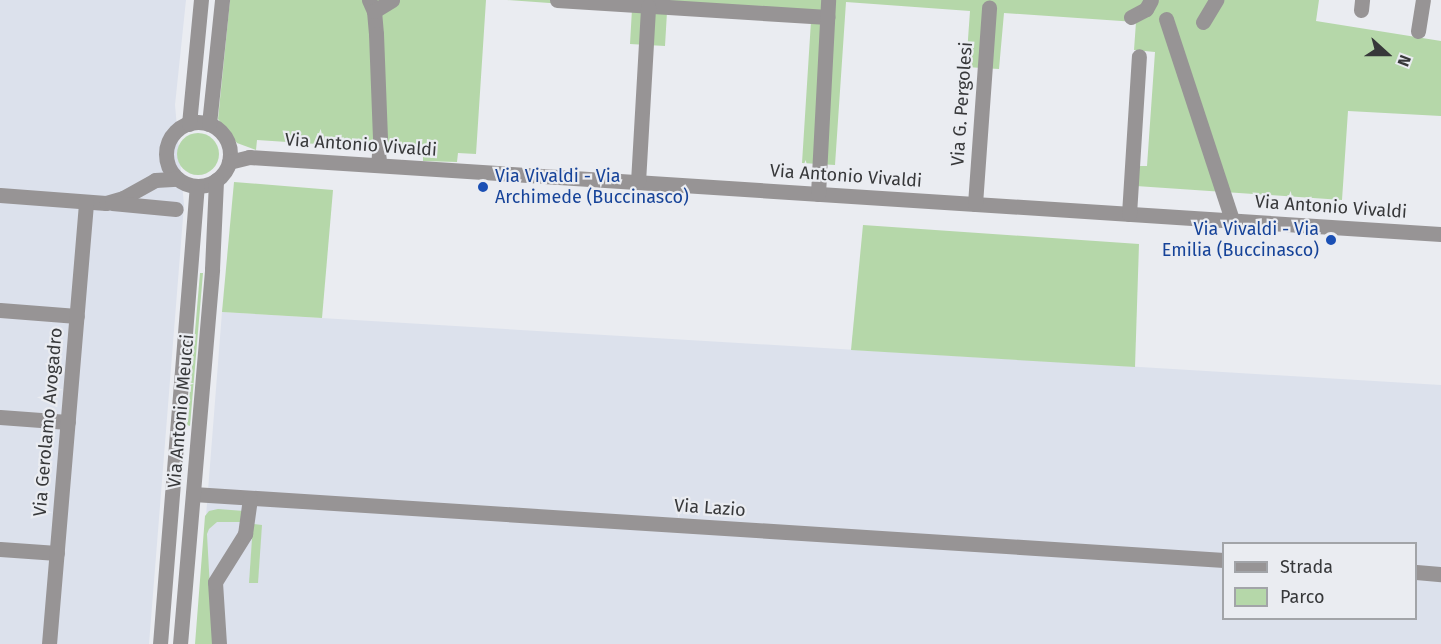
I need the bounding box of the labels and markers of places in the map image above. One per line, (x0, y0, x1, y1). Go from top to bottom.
place label: Via Vivaldi - Via Archimede (Buccinasco) (495, 166, 689, 208)
marker: Via Vivaldi - Via Archimede (Buccinasco) (476, 180, 490, 194)
place label: Via Vivaldi - Via Emilia (Buccinasco) (1162, 219, 1319, 262)
marker: Via Vivaldi - Via Emilia (Buccinasco) (1324, 233, 1338, 247)

